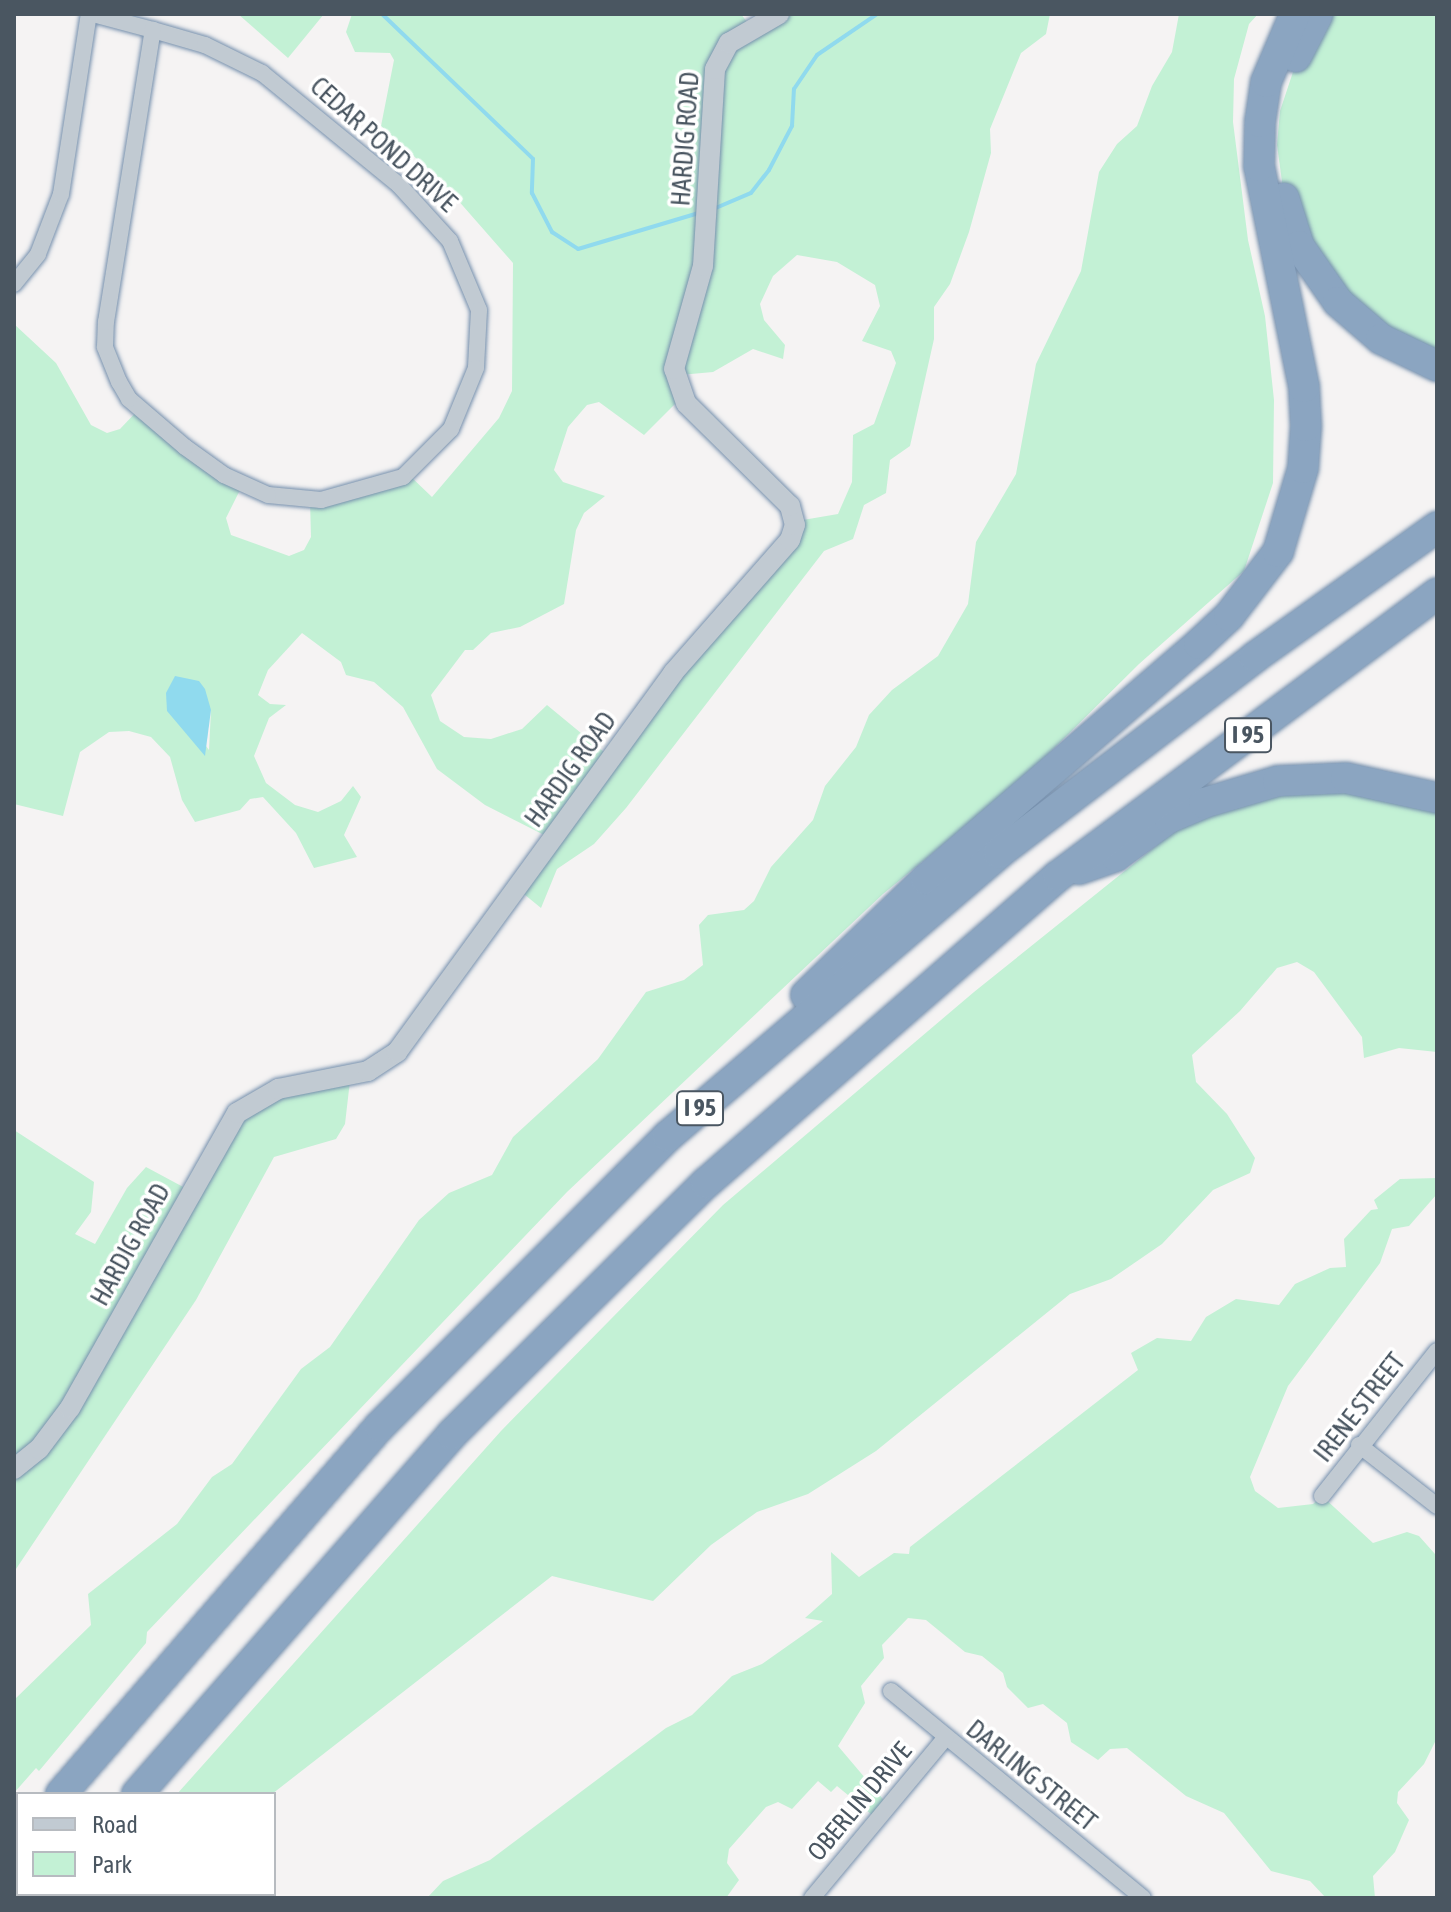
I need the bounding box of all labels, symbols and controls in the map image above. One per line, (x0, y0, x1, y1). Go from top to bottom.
street label: CEDAR POND DRIVE (303, 71, 463, 219)
street label: HARDIG ROAD (666, 71, 706, 207)
street label: HARDIG ROAD (519, 706, 623, 834)
road number: I 95 (1224, 715, 1272, 755)
road number: I 95 (676, 1088, 724, 1128)
street label: HARDIG ROAD (85, 1179, 177, 1311)
street label: IRENE STREET (1308, 1347, 1412, 1469)
street label: DARLING STREET (960, 1714, 1102, 1838)
street label: OBERLIN DRIVE (801, 1736, 919, 1868)
legend (16, 1792, 276, 1896)
text: Road (92, 1811, 138, 1838)
text: Park (92, 1851, 132, 1878)

